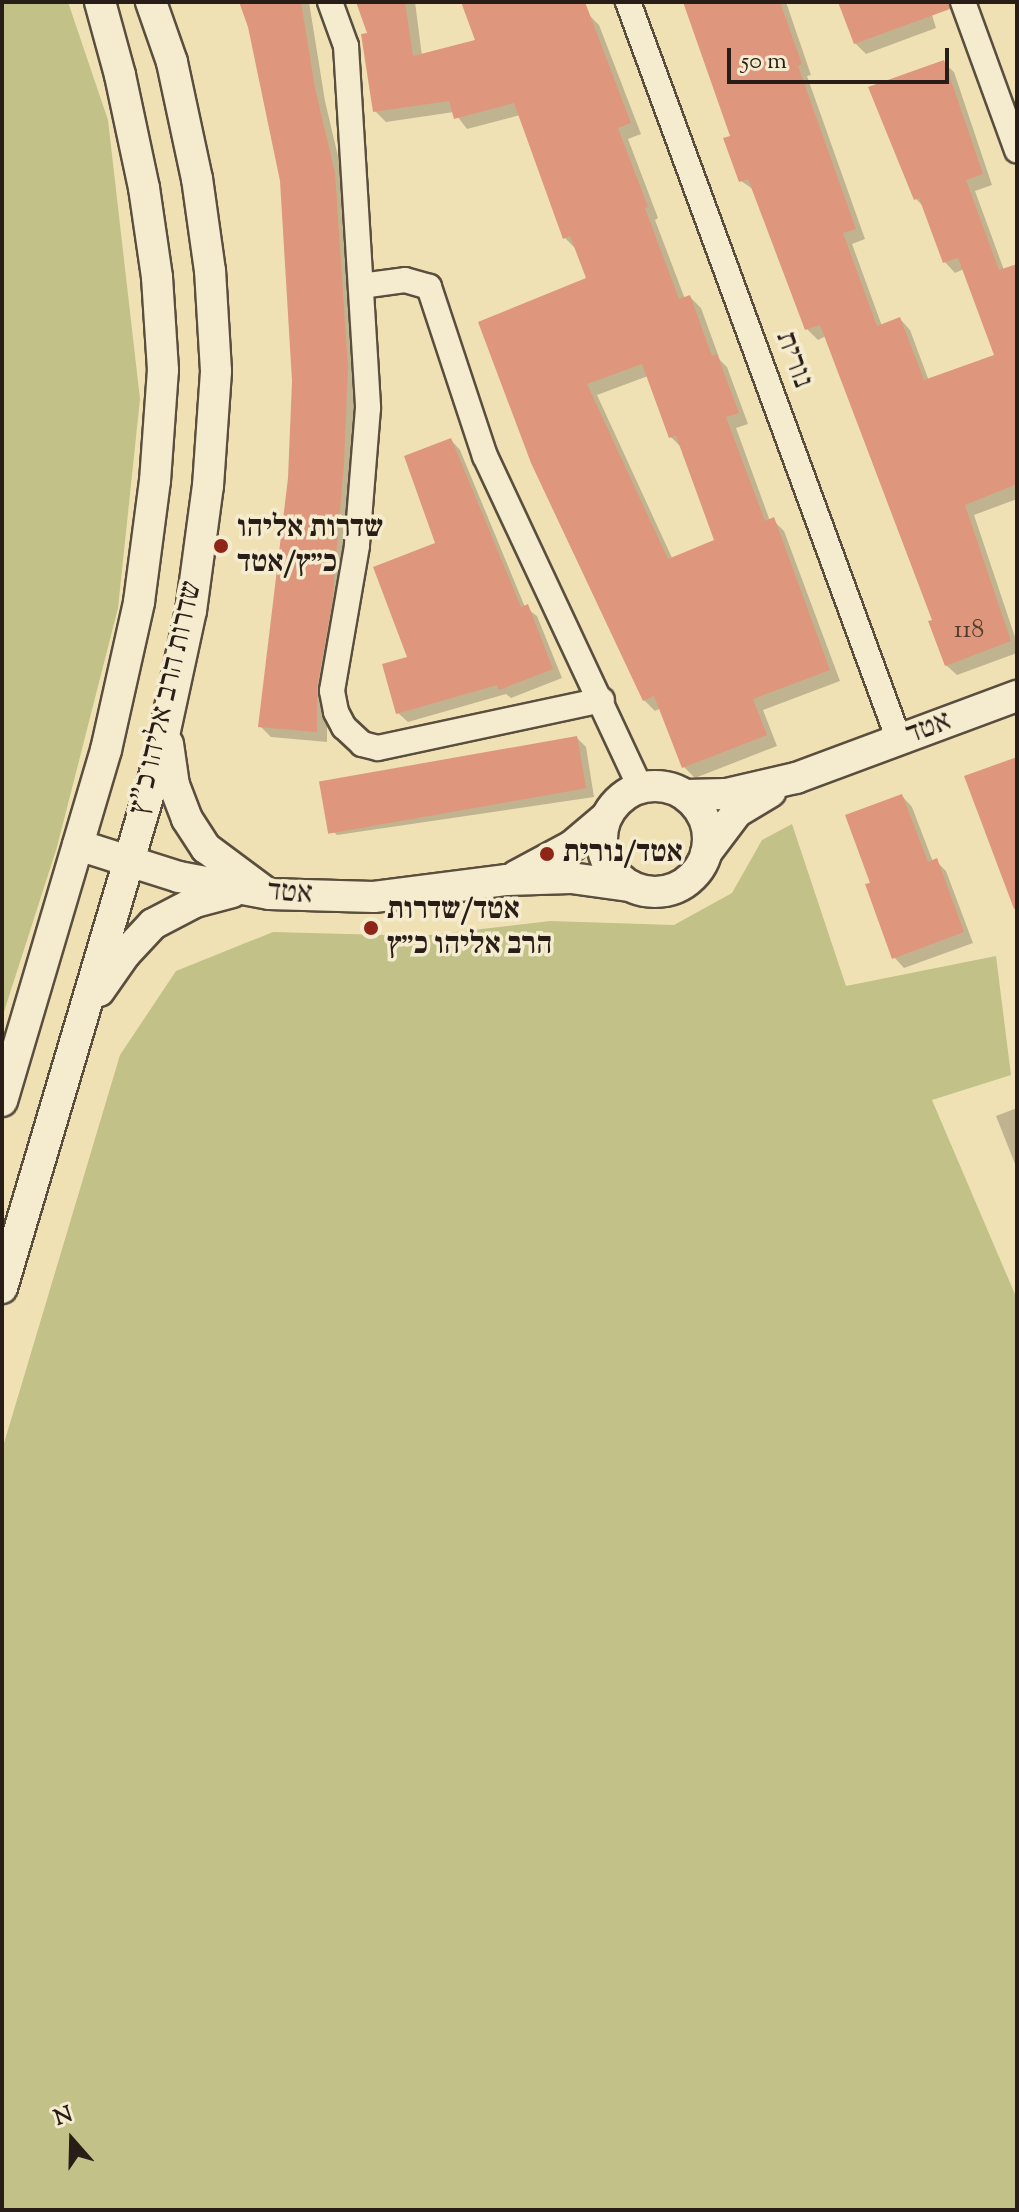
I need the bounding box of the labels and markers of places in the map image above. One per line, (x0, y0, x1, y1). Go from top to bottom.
place label: שדרות אליהו כ״ץ/אטד (237, 511, 383, 582)
marker: שדרות אליהו כ״ץ/אטד (212, 537, 230, 555)
place label: אטד/נורית (563, 836, 683, 872)
marker: אטד/נורית (538, 845, 556, 863)
place label: אטד/שדרות הרב אליהו כ״ץ (387, 893, 552, 964)
marker: אטד/שדרות הרב אליהו כ״ץ (362, 919, 380, 937)

